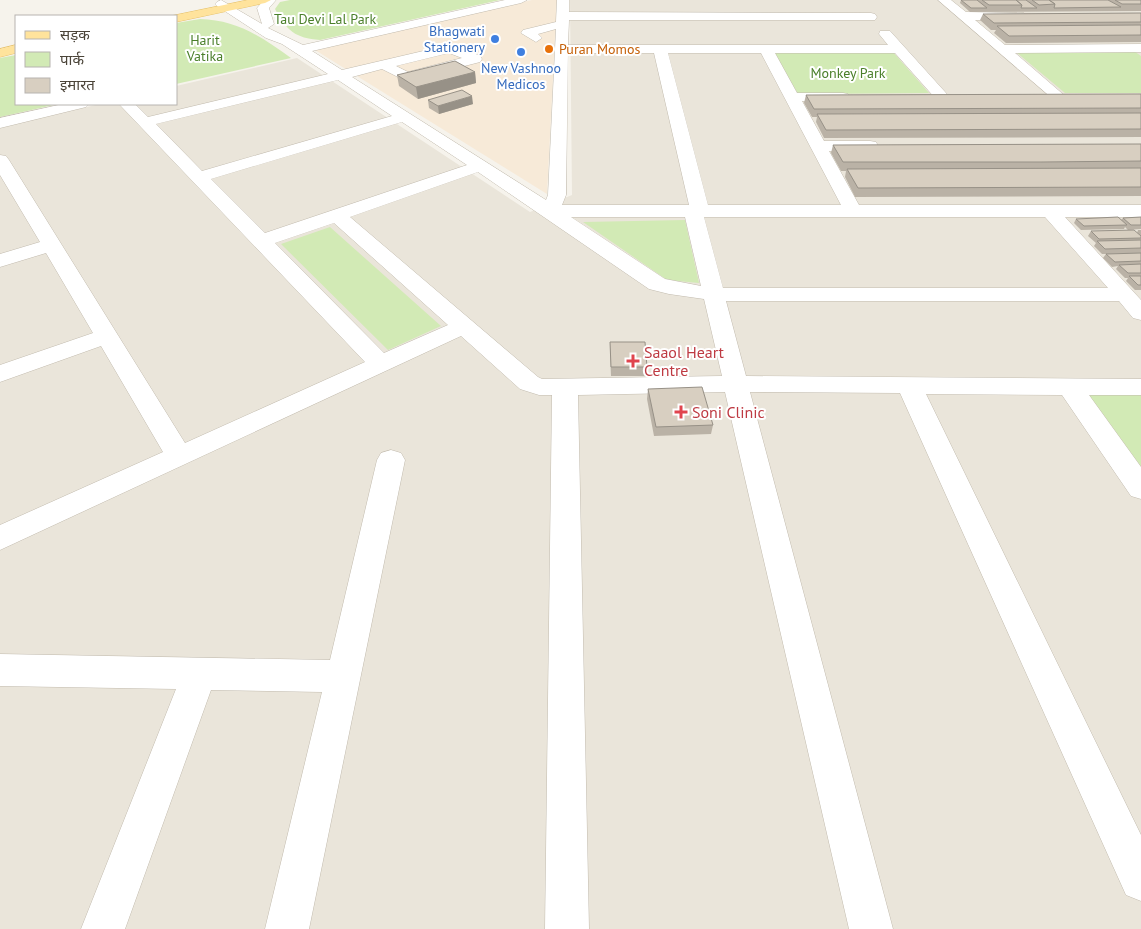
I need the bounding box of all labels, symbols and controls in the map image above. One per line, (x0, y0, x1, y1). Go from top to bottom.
park label: Tau Devi Lal Park (274, 10, 376, 28)
legend (15, 15, 178, 105)
place label: Bhagwati Stationery (424, 22, 485, 56)
text: सड़क (60, 25, 90, 44)
park label: Harit Vatika (186, 31, 223, 65)
marker: Bhagwati Stationery (489, 33, 501, 45)
place label: Puran Momos (559, 40, 640, 58)
marker: Puran Momos (543, 43, 555, 55)
marker: New Vashnoo Medicos (515, 46, 527, 58)
text: पार्क (60, 50, 84, 69)
place label: New Vashnoo Medicos (481, 59, 561, 93)
park label: Monkey Park (810, 64, 886, 82)
text: इमारत (60, 75, 95, 94)
place label: Saaol Heart Centre (644, 342, 725, 380)
marker: Saaol Heart Centre (626, 354, 640, 368)
place label: Soni Clinic (692, 402, 765, 422)
marker: Soni Clinic (674, 405, 688, 419)

